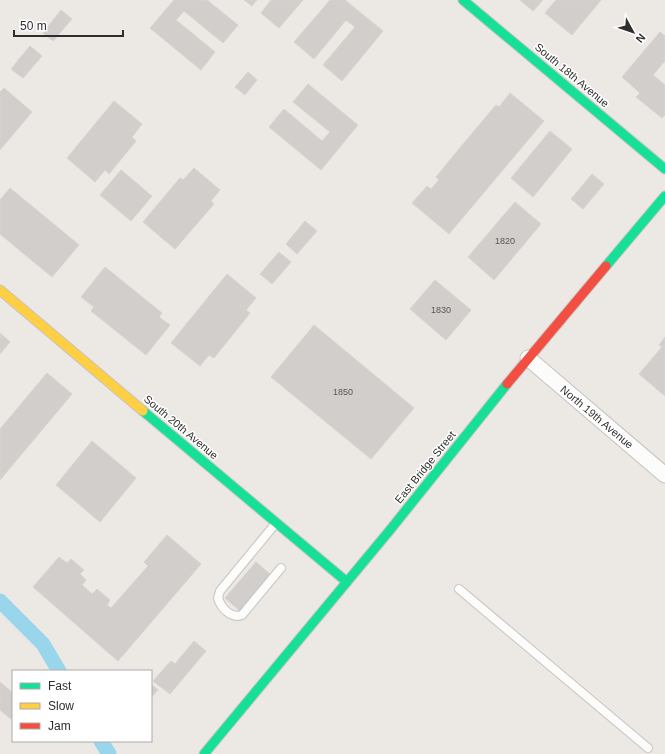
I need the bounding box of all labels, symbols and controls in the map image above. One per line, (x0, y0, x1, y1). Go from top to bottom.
scale bar (14, 12, 123, 38)
north arrow (613, 12, 653, 52)
text: 50 m (20, 19, 47, 33)
text: N (633, 32, 648, 45)
street label: South 18th Avenue (533, 41, 611, 109)
house number: 1820 (495, 236, 515, 246)
house number: 1830 (431, 305, 451, 315)
street label: North 19th Avenue (558, 383, 636, 451)
house number: 1850 (333, 387, 353, 397)
street label: South 20th Avenue (142, 393, 220, 461)
street label: East Bridge Street (392, 429, 458, 505)
legend (12, 670, 152, 742)
text: Fast (48, 679, 72, 693)
text: Slow (48, 699, 74, 713)
text: Jam (48, 719, 71, 733)

